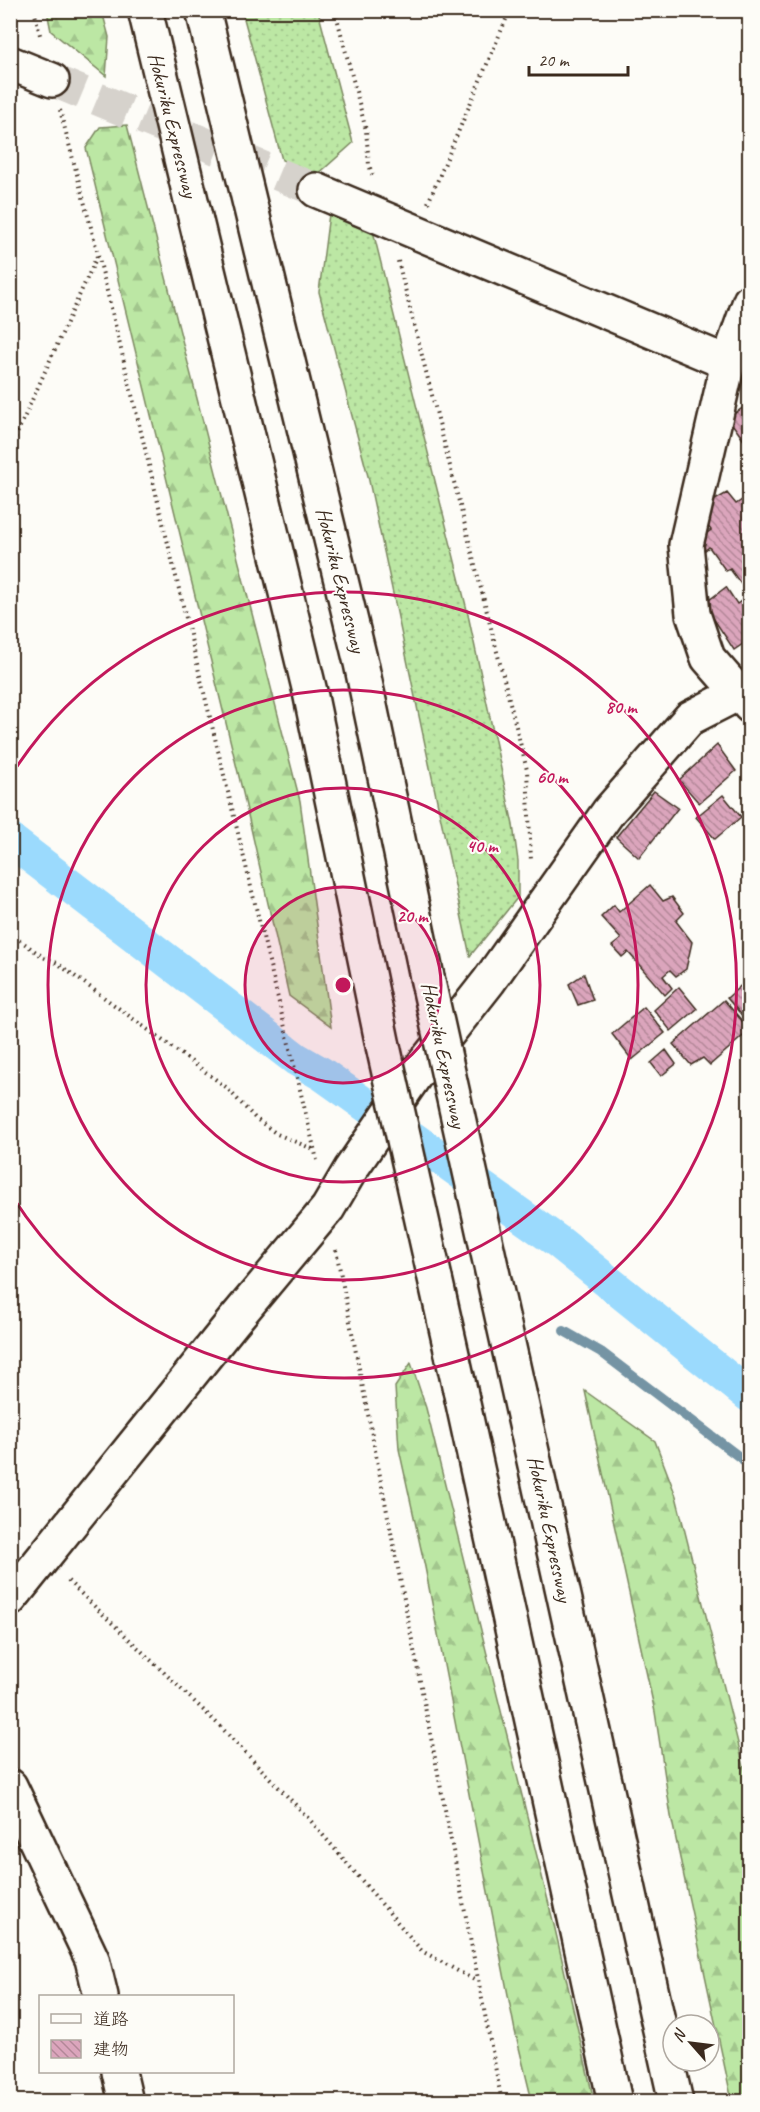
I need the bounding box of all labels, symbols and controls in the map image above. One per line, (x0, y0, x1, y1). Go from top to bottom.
scale bar (529, 39, 628, 77)
text: 20 m (538, 49, 571, 71)
street label: Hokuriku Expressway (142, 50, 204, 202)
street label: Hokuriku Expressway (310, 505, 372, 657)
text: 80 m (606, 696, 638, 718)
text: 60 m (536, 766, 569, 788)
text: 40 m (467, 835, 499, 857)
text: 20 m (397, 905, 429, 927)
centre of rings (333, 975, 353, 995)
street label: Hokuriku Expressway (416, 980, 473, 1132)
street label: Hokuriku Expressway (522, 1454, 579, 1606)
legend (39, 1995, 234, 2073)
text: 道路 (93, 2008, 129, 2030)
north arrow (661, 2013, 721, 2073)
text: N (667, 2025, 691, 2045)
text: 建物 (93, 2038, 129, 2060)

